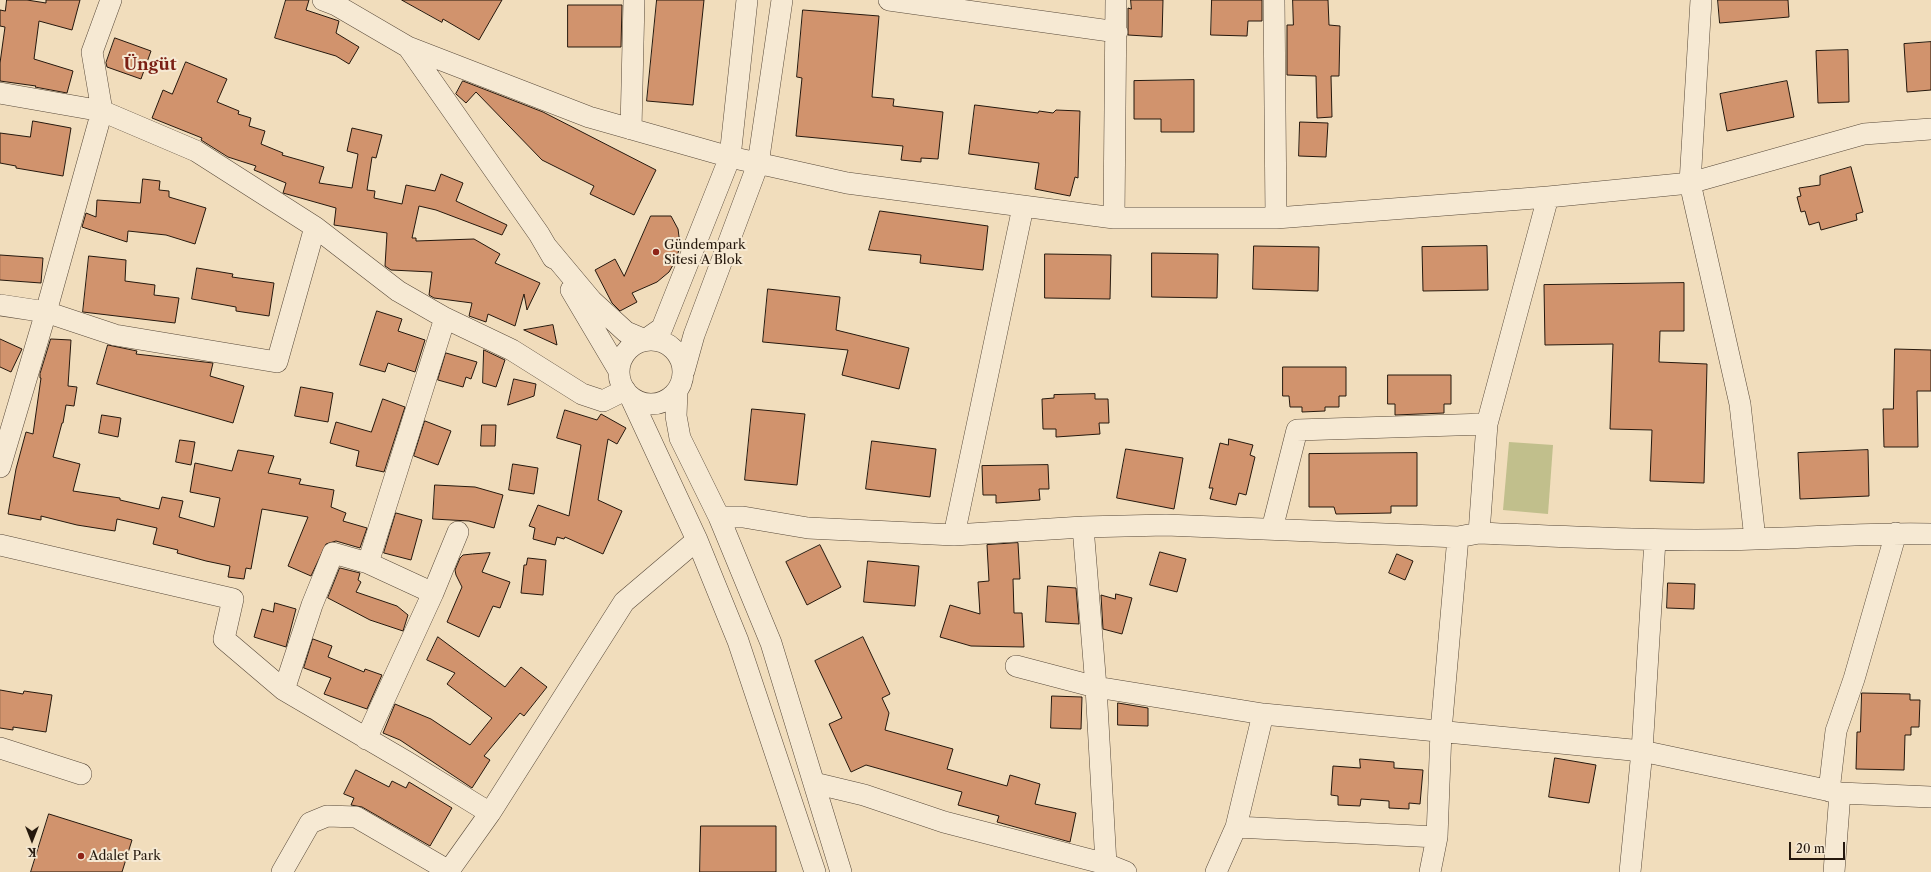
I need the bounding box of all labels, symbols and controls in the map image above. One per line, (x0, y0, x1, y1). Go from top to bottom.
district label: Üngüt (124, 55, 176, 75)
place label: Gündempark Sitesi A Blok (664, 237, 746, 268)
marker: Gündempark Sitesi A Blok (651, 247, 661, 257)
north arrow (12, 820, 52, 860)
scale bar (1791, 834, 1847, 860)
text: 20 m (1796, 841, 1825, 856)
text: K (28, 845, 36, 859)
place label: Adalet Park (89, 848, 161, 864)
marker: Adalet Park (76, 851, 86, 861)

